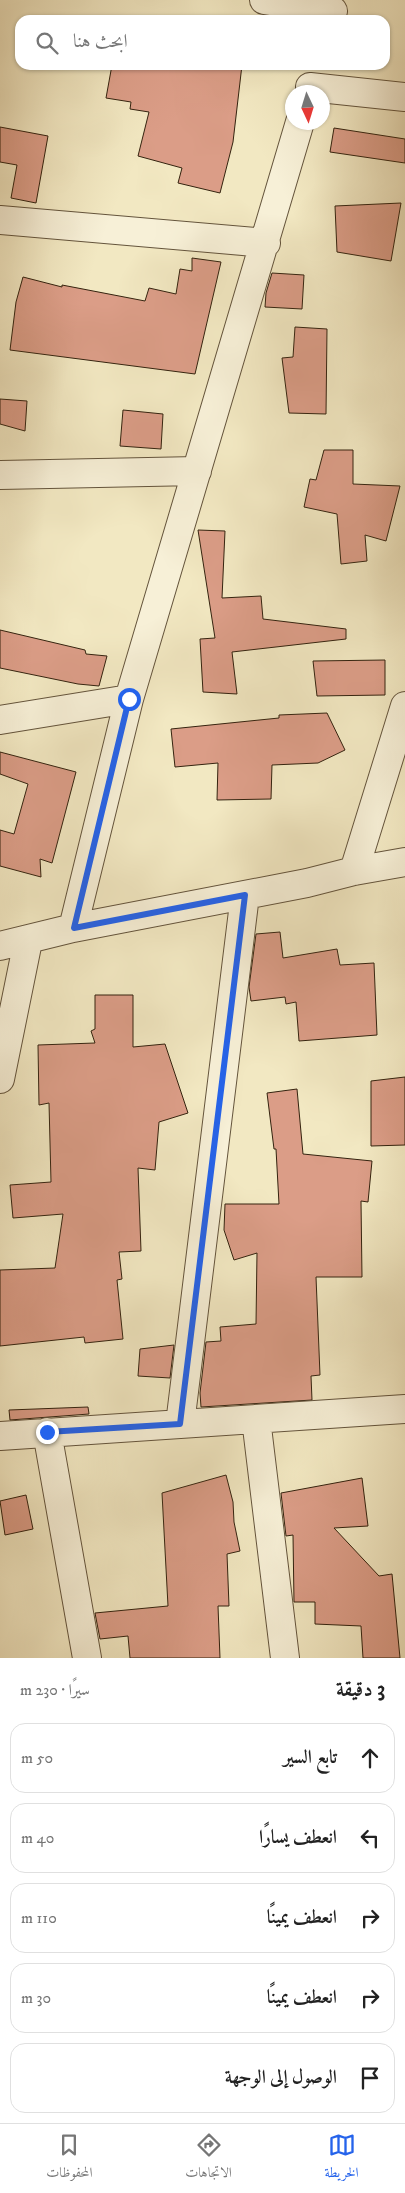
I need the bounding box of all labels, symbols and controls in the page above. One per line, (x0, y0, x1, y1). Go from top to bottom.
search box (15, 15, 390, 70)
icon: search (33, 29, 61, 57)
text: ابحث هنا (73, 30, 128, 53)
north arrow (285, 85, 330, 130)
route start (118, 688, 141, 711)
route end (36, 1421, 59, 1444)
text: 3 دقيقة (336, 1677, 385, 1703)
text: سيرًا · 230 m (20, 1680, 90, 1700)
icon: ahead (356, 1744, 384, 1772)
text: تابع السير (283, 1746, 337, 1769)
text: 50 m (21, 1748, 53, 1768)
icon: left (356, 1824, 384, 1852)
text: انعطف يسارًا (259, 1826, 337, 1849)
text: 40 m (21, 1828, 54, 1848)
icon: right (356, 1904, 384, 1932)
text: انعطف يمينًا (267, 1906, 337, 1929)
text: 110 m (21, 1908, 57, 1928)
icon: right (356, 1984, 384, 2012)
text: انعطف يمينًا (267, 1986, 337, 2009)
text: 30 m (21, 1988, 51, 2008)
icon: arrive (356, 2064, 384, 2092)
text: الوصول إلى الوجهة (225, 2066, 337, 2089)
tab: المحفوظات (46, 2131, 93, 2186)
tab: الاتجاهات (185, 2131, 232, 2186)
tab: الخريطة (325, 2131, 359, 2186)

